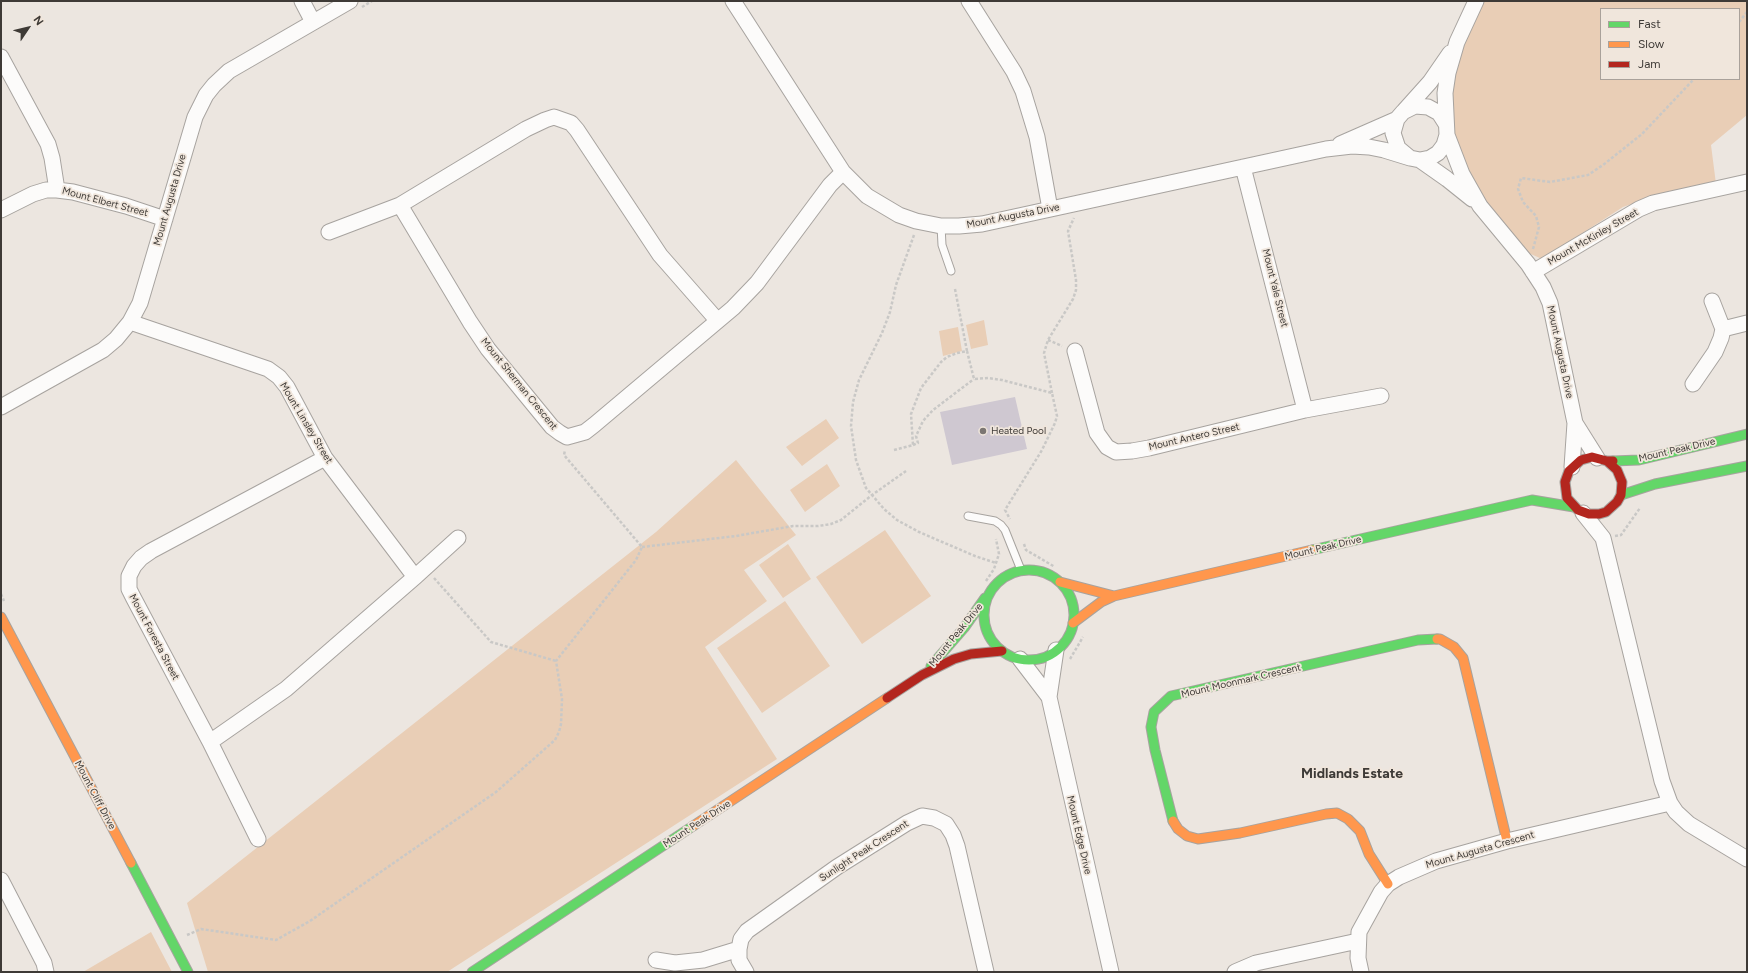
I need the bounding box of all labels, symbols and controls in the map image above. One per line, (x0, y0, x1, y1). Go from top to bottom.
north arrow (8, 8, 48, 48)
legend (1600, 8, 1740, 80)
text: N (30, 14, 46, 28)
text: Fast (1638, 17, 1661, 31)
text: Slow (1638, 37, 1664, 51)
text: Jam (1638, 57, 1661, 71)
street label: Mount Augusta Drive (151, 153, 189, 247)
street label: Mount Elbert Street (61, 185, 149, 219)
street label: Mount Augusta Drive (965, 201, 1061, 231)
street label: Mount McKinley Street (1545, 206, 1641, 268)
street label: Mount Yale Street (1259, 248, 1291, 328)
street label: Mount Augusta Drive (1544, 304, 1576, 400)
street label: Mount Sherman Crescent (478, 336, 560, 432)
street label: Mount Linsley Street (277, 380, 335, 466)
street label: Mount Antero Street (1147, 421, 1241, 453)
place label: Heated Pool (991, 425, 1046, 437)
marker: Heated Pool (978, 426, 988, 436)
street label: Mount Peak Drive (1637, 435, 1717, 465)
street label: Mount Peak Drive (1283, 533, 1363, 563)
street label: Mount Foresta Street (126, 592, 182, 682)
street label: Mount Peak Drive (927, 601, 985, 669)
street label: Mount Moonmark Crescent (1180, 661, 1302, 701)
street label: Mount Cliff Drive (72, 758, 118, 832)
district label: Midlands Estate (1301, 766, 1403, 782)
street label: Mount Edge Drive (1064, 794, 1094, 876)
street label: Mount Peak Drive (661, 798, 733, 850)
street label: Sunlight Peak Crescent (817, 818, 911, 884)
street label: Mount Augusta Crescent (1424, 829, 1536, 871)

